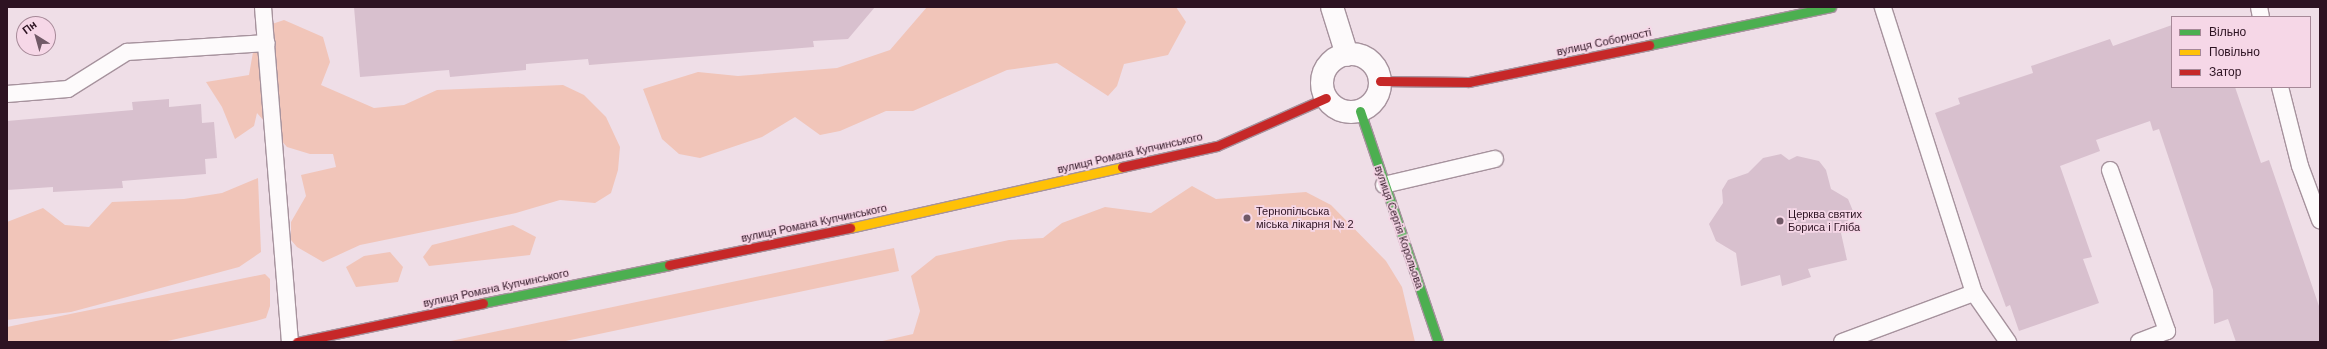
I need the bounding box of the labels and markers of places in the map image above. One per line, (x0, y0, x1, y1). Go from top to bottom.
place label: Тернопільська міська лікарня № 2 (1256, 205, 1354, 231)
place label: Церква святих Бориса і Гліба (1788, 208, 1862, 234)
marker: Тернопільська міська лікарня № 2 (1241, 212, 1253, 224)
marker: Церква святих Бориса і Гліба (1775, 216, 1785, 226)

